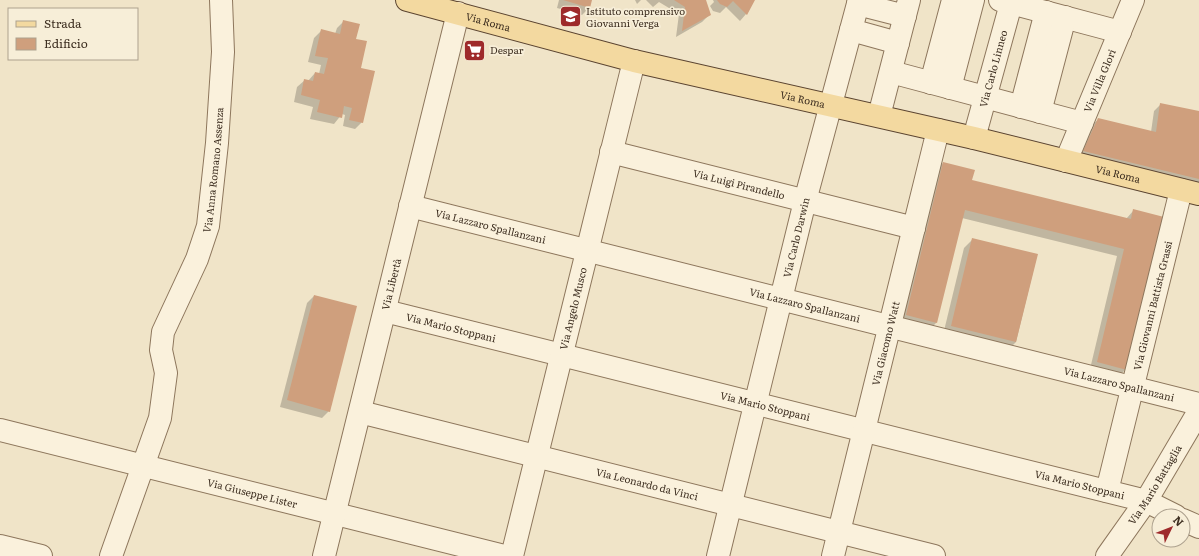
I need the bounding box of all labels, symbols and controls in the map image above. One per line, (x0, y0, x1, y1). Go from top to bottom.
place label: Istituto comprensivo Giovanni Verga (586, 3, 685, 30)
school or university icon: Istituto comprensivo Giovanni Verga (558, 4, 584, 30)
legend (8, 8, 138, 60)
street label: Via Roma (464, 8, 513, 35)
text: Strada (44, 14, 82, 32)
street label: Via Carlo Linneo (975, 28, 1010, 109)
text: Edificio (44, 34, 88, 52)
supermarket icon: Despar (462, 37, 488, 63)
place label: Despar (490, 42, 524, 57)
street label: Via Villa Glori (1079, 46, 1119, 114)
street label: Via Roma (779, 86, 827, 111)
street label: Via Anna Romano Assenza (198, 106, 226, 235)
street label: Via Roma (1094, 161, 1143, 186)
street label: Via Luigi Pirandello (692, 165, 787, 202)
street label: Via Carlo Darwin (779, 195, 813, 279)
street label: Via Lazzaro Spallanzani (434, 205, 548, 247)
street label: Via Giovanni Battista Grassi (1129, 238, 1175, 372)
street label: Via Libertà (377, 256, 404, 311)
street label: Via Angelo Musco (555, 265, 590, 351)
street label: Via Lazzaro Spallanzani (748, 283, 862, 326)
street label: Via Giacomo Watt (867, 300, 903, 387)
street label: Via Mario Stoppani (405, 309, 498, 346)
street label: Via Lazzaro Spallanzani (1062, 362, 1177, 405)
street label: Via Mario Stoppani (719, 387, 813, 424)
street label: Via Mario Battaglia (1124, 441, 1185, 527)
street label: Via Leonardo da Vinci (595, 464, 701, 504)
street label: Via Mario Stoppani (1033, 466, 1127, 503)
street label: Via Giuseppe Lister (206, 474, 299, 511)
north arrow (1151, 508, 1191, 548)
text: N (1170, 512, 1188, 529)

